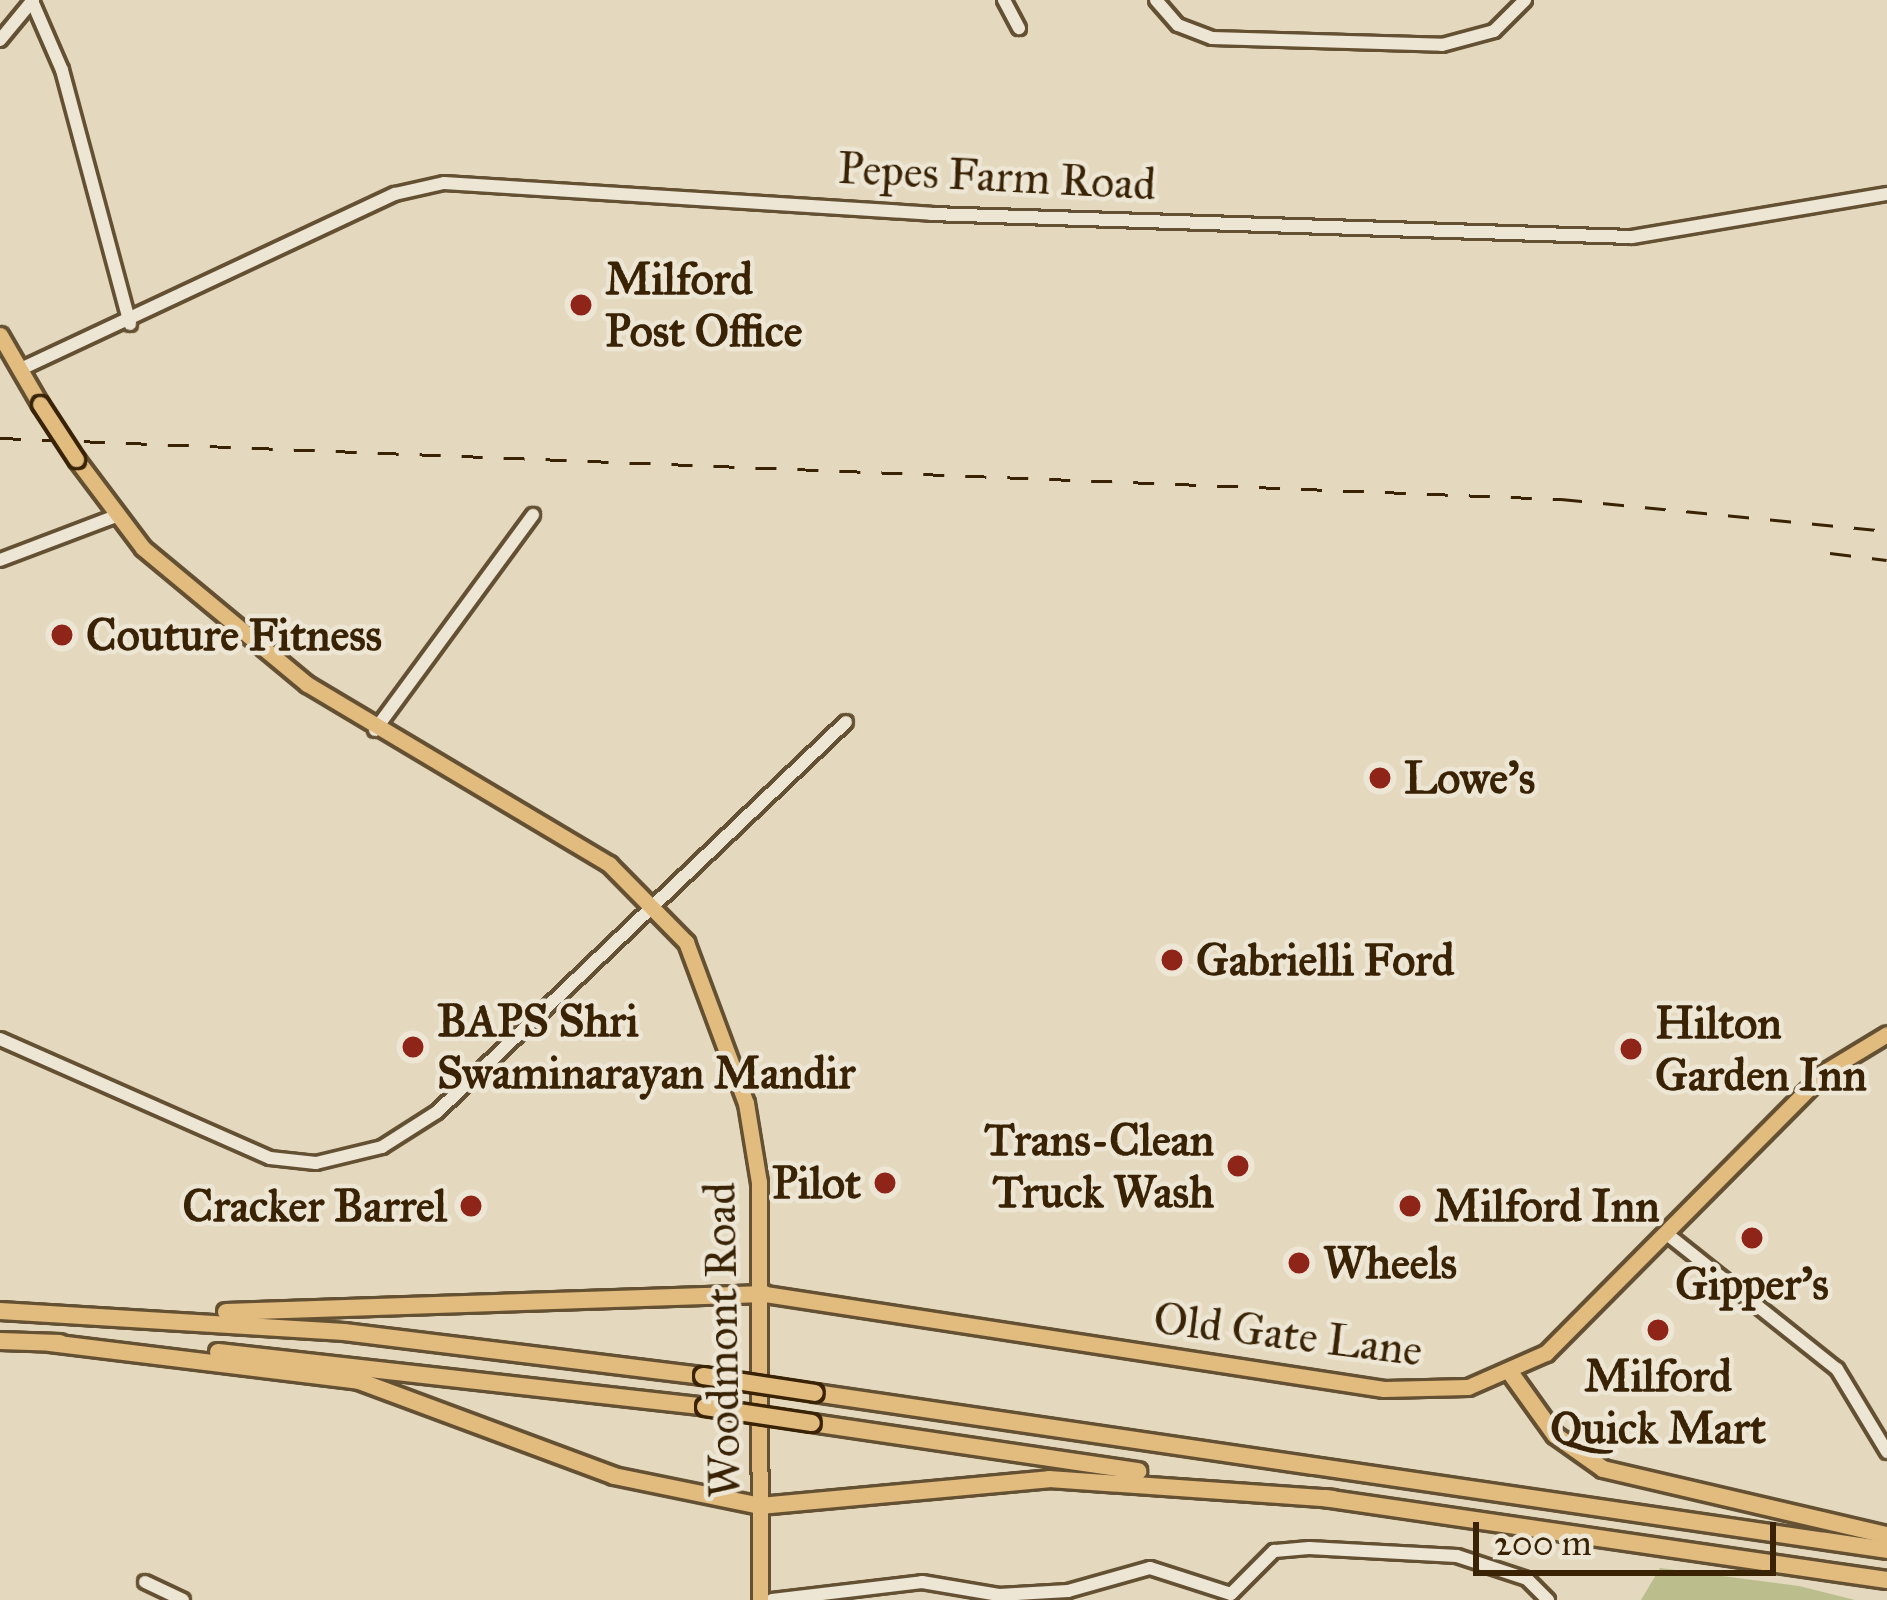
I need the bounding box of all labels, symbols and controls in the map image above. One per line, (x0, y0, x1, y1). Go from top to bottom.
street label: Pepes Farm Road (837, 141, 1157, 211)
place label: Milford Post Office (605, 252, 802, 358)
marker: Milford Post Office (568, 292, 594, 318)
place label: Couture Fitness (86, 608, 382, 662)
marker: Couture Fitness (49, 622, 75, 648)
place label: Lowe's (1404, 751, 1535, 805)
marker: Lowe's (1367, 765, 1393, 791)
place label: Gabrielli Ford (1196, 933, 1454, 987)
marker: Gabrielli Ford (1159, 947, 1185, 973)
place label: BAPS Shri Swaminarayan Mandir (437, 994, 855, 1100)
place label: Hilton Garden Inn (1655, 996, 1867, 1102)
marker: BAPS Shri Swaminarayan Mandir (400, 1034, 426, 1060)
marker: Hilton Garden Inn (1618, 1036, 1644, 1062)
place label: Trans-Clean Truck Wash (984, 1113, 1214, 1219)
marker: Trans-Clean Truck Wash (1225, 1153, 1251, 1179)
place label: Pilot (772, 1156, 861, 1210)
marker: Pilot (872, 1170, 898, 1196)
place label: Cracker Barrel (183, 1179, 447, 1233)
place label: Milford Inn (1434, 1179, 1660, 1233)
street label: Woodmont Road (692, 1182, 752, 1498)
marker: Cracker Barrel (458, 1193, 484, 1219)
marker: Milford Inn (1397, 1193, 1423, 1219)
marker: Gipper's (1739, 1225, 1765, 1251)
place label: Wheels (1323, 1236, 1457, 1290)
marker: Wheels (1286, 1250, 1312, 1276)
place label: Gipper's (1675, 1257, 1829, 1311)
street label: Old Gate Lane (1151, 1291, 1425, 1377)
marker: Milford Quick Mart (1645, 1317, 1671, 1343)
place label: Milford Quick Mart (1550, 1349, 1766, 1455)
scale bar (1479, 1498, 1782, 1572)
text: 200 m (1494, 1521, 1592, 1565)

